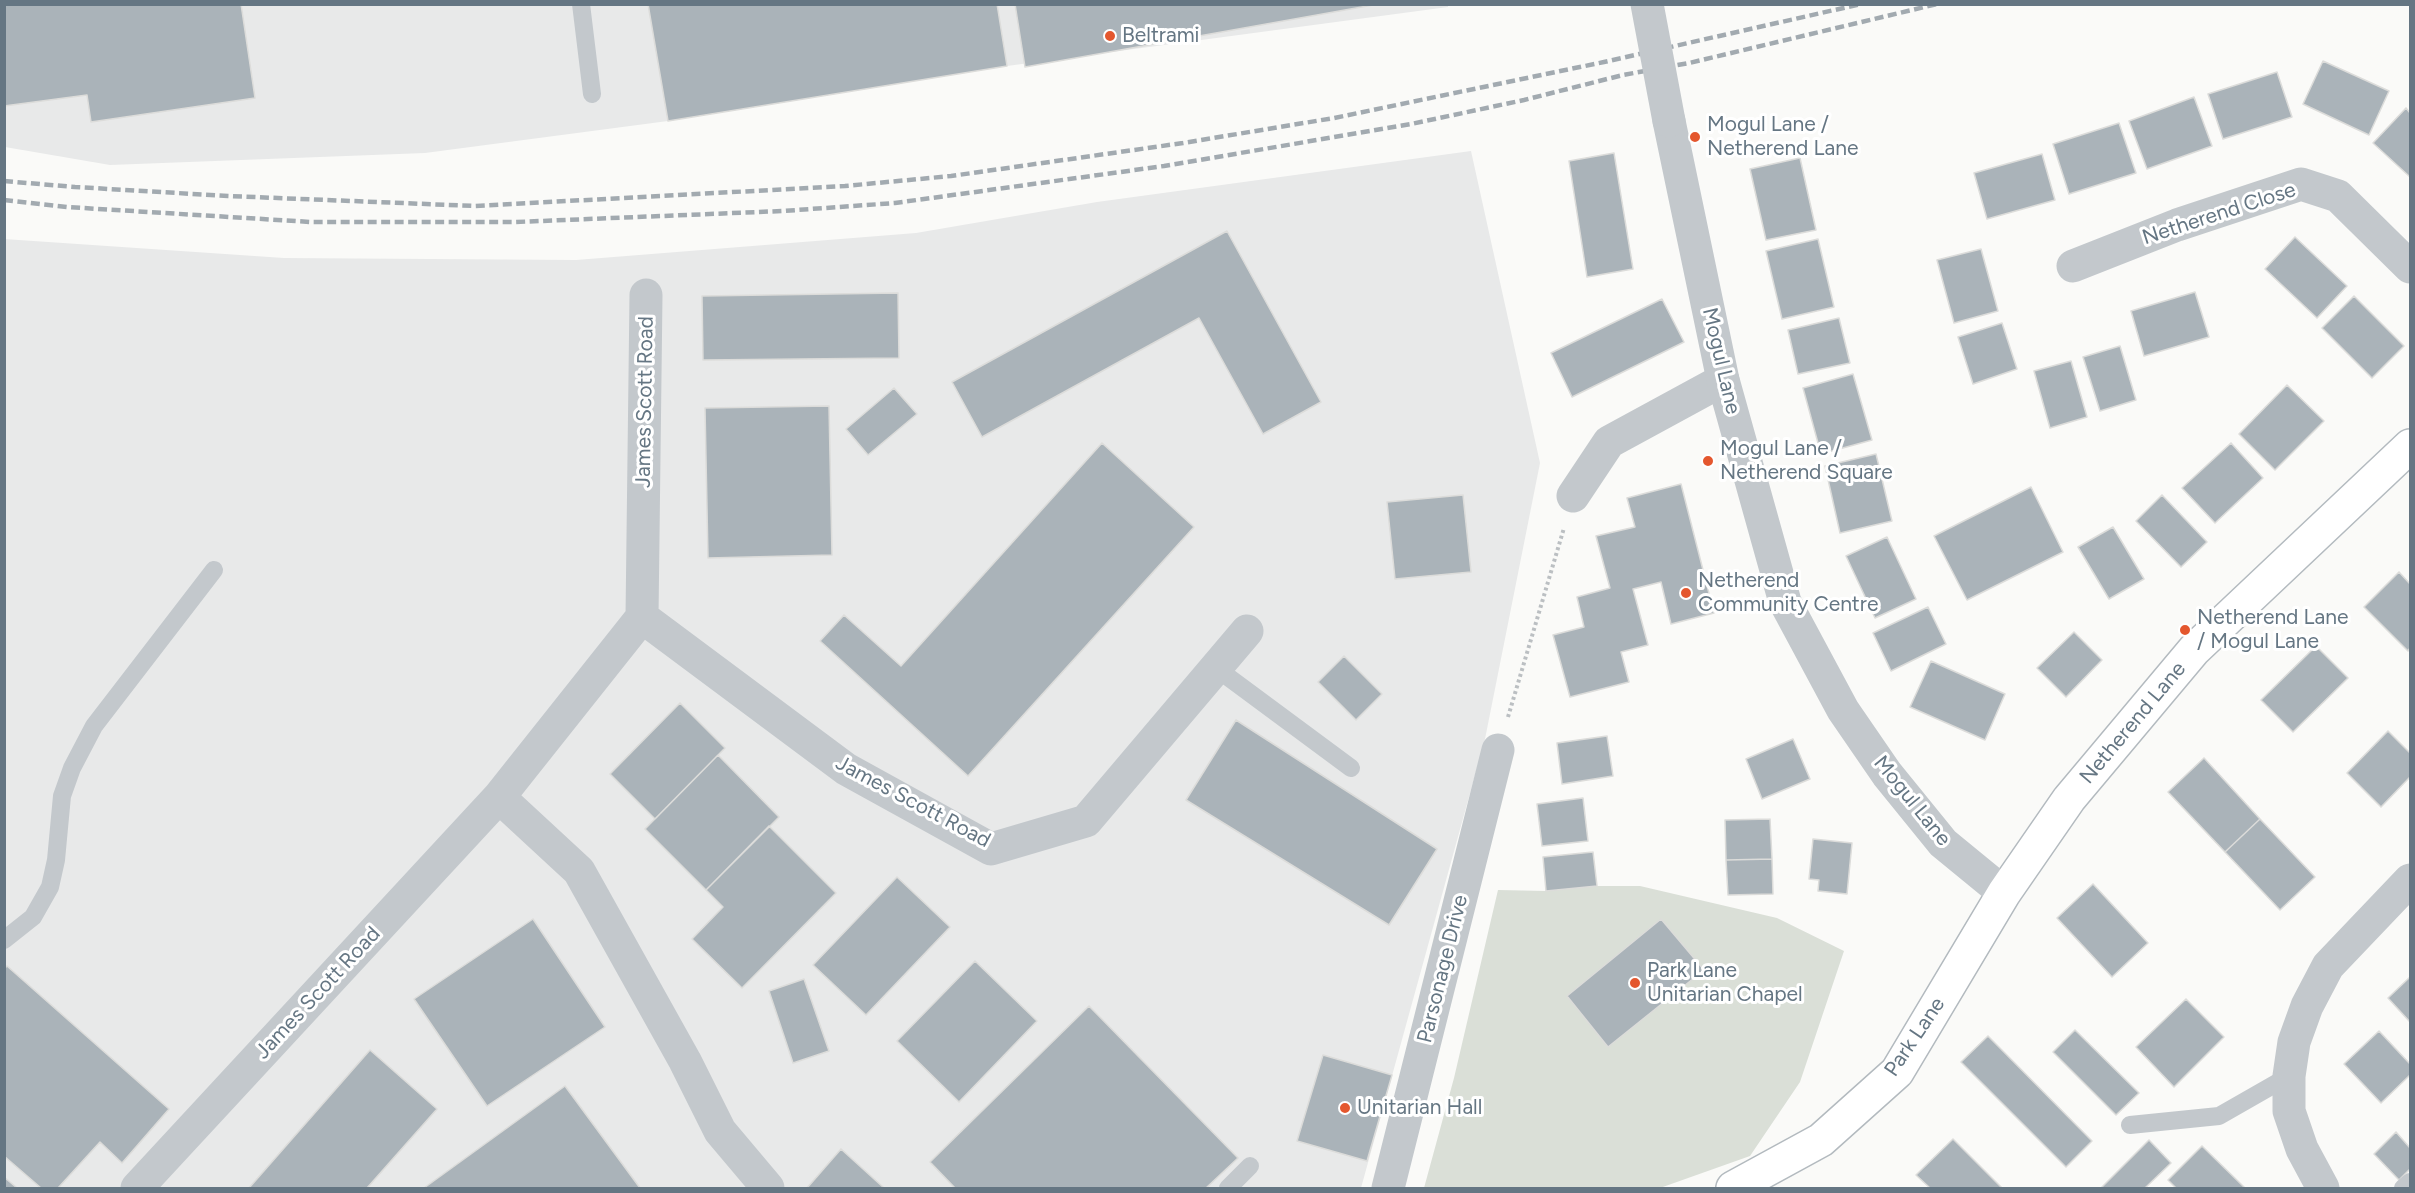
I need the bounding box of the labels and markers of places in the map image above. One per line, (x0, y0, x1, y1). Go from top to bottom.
place label: Beltrami (1122, 23, 1199, 49)
marker: Beltrami (1103, 29, 1117, 43)
place label: Mogul Lane / Netherend Lane (1707, 112, 1858, 162)
marker: Mogul Lane / Netherend Lane (1688, 130, 1702, 144)
place label: Mogul Lane / Netherend Square (1720, 436, 1893, 486)
marker: Mogul Lane / Netherend Square (1701, 454, 1715, 468)
place label: Netherend Community Centre (1698, 568, 1878, 618)
marker: Netherend Community Centre (1679, 586, 1693, 600)
place label: Netherend Lane / Mogul Lane (2197, 605, 2348, 655)
marker: Netherend Lane / Mogul Lane (2178, 623, 2192, 637)
place label: Park Lane Unitarian Chapel (1647, 958, 1803, 1008)
marker: Park Lane Unitarian Chapel (1628, 976, 1642, 990)
place label: Unitarian Hall (1357, 1095, 1482, 1121)
marker: Unitarian Hall (1338, 1101, 1352, 1115)

